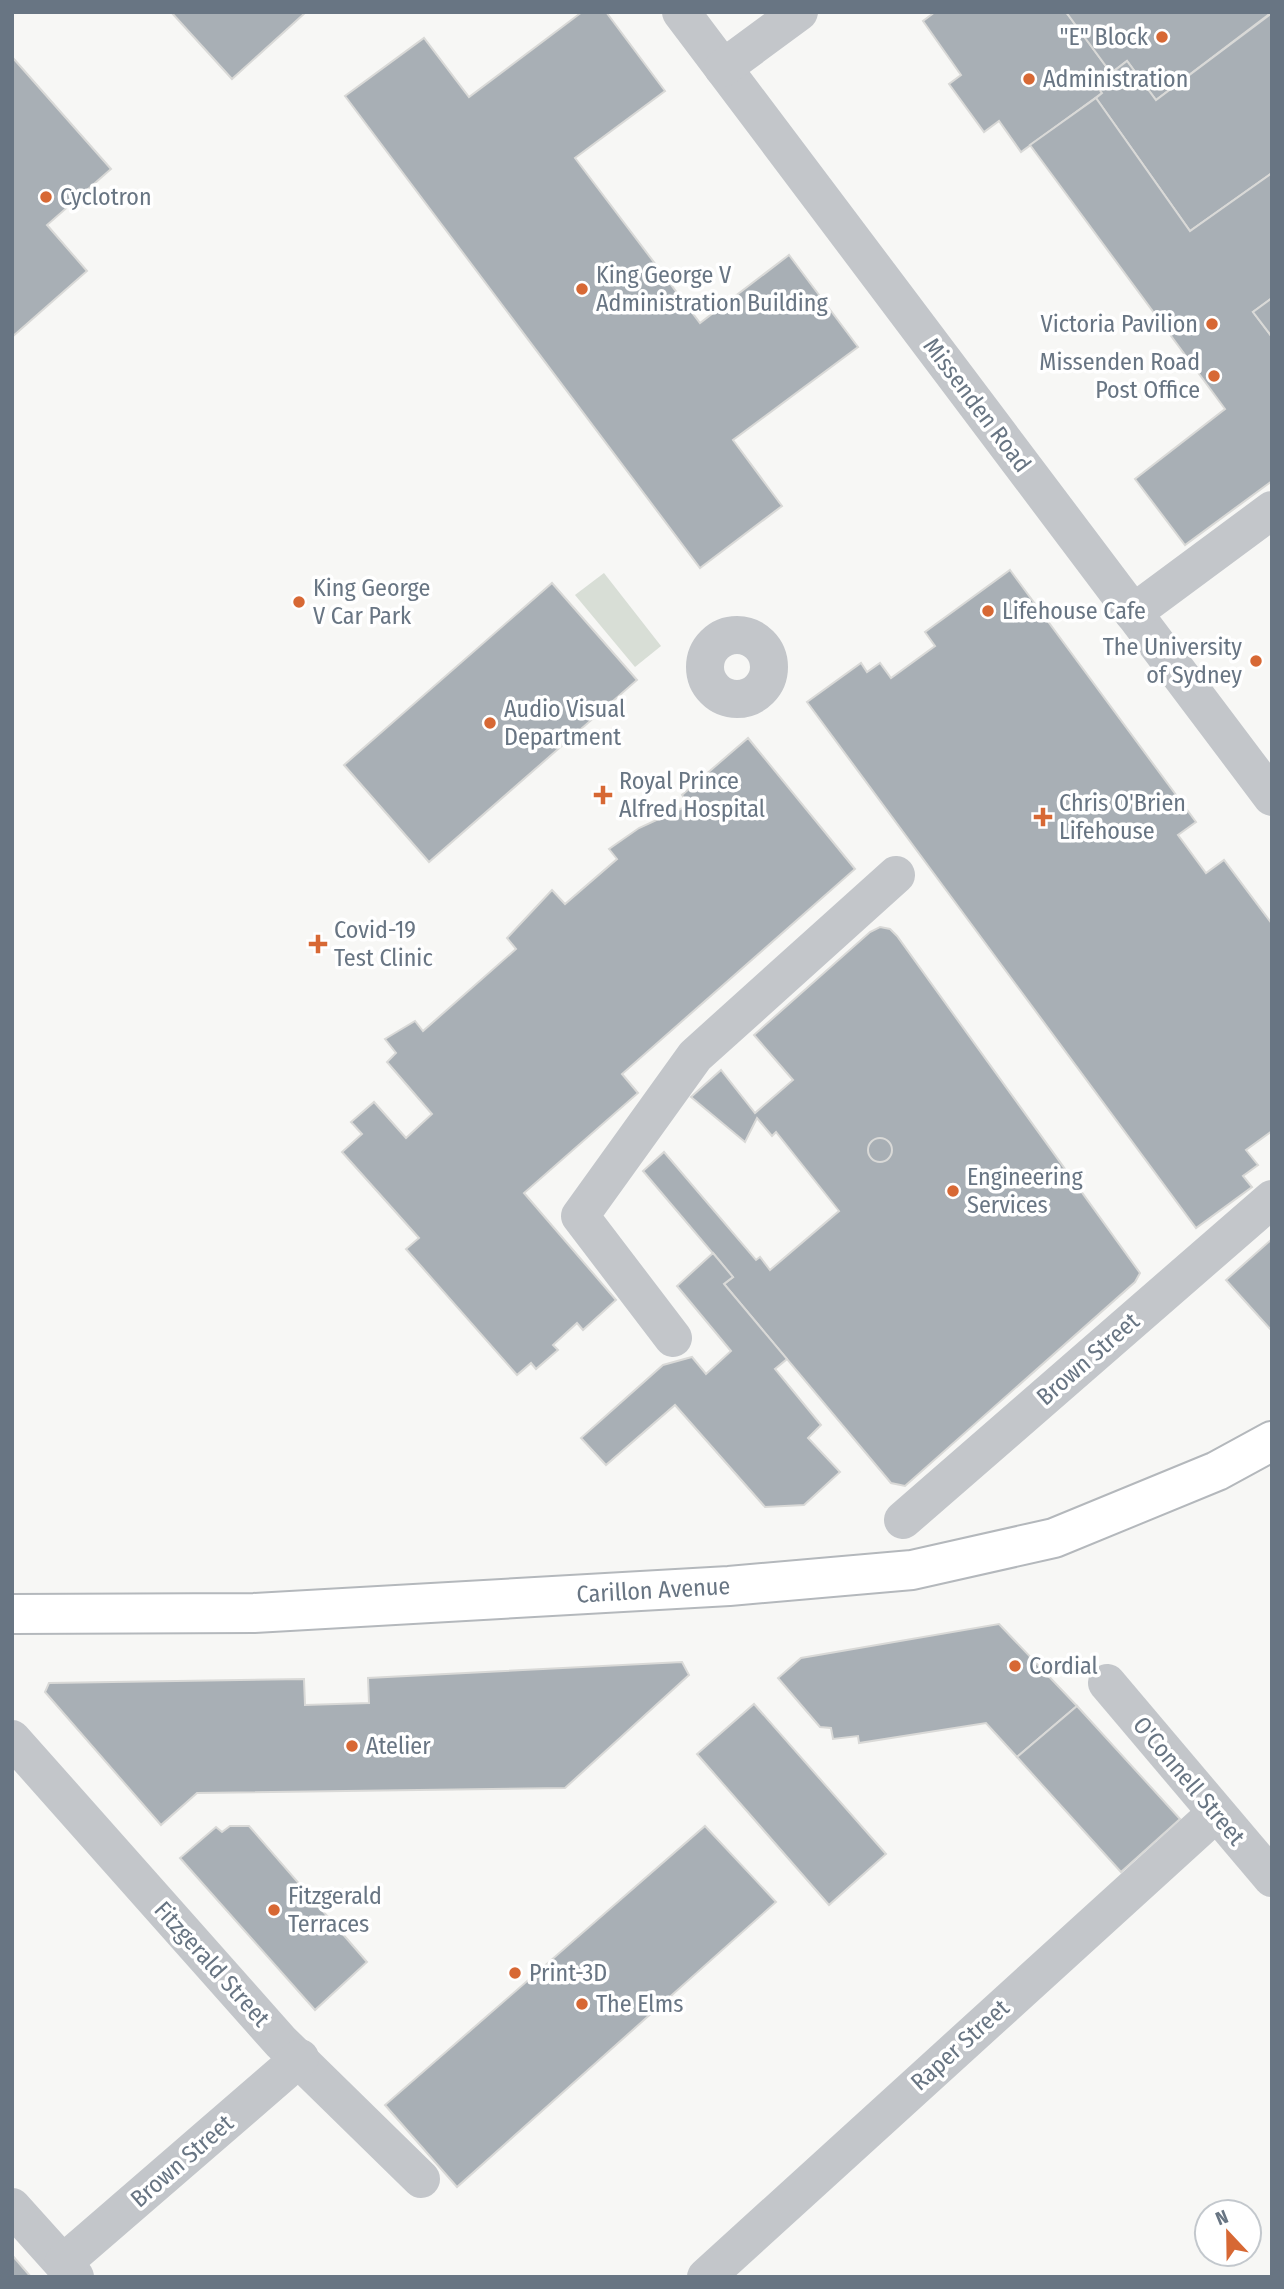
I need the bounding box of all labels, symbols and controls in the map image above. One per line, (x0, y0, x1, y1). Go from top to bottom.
place label: "E" Block (1060, 23, 1149, 51)
marker: "E" Block (1154, 29, 1170, 45)
place label: Administration (1043, 65, 1188, 93)
marker: Administration (1021, 71, 1037, 87)
place label: Cyclotron (60, 183, 152, 211)
marker: Cyclotron (38, 189, 54, 205)
place label: King George V Administration Building (596, 261, 828, 317)
marker: King George V Administration Building (574, 281, 590, 297)
place label: Victoria Pavilion (1040, 310, 1198, 338)
marker: Victoria Pavilion (1204, 316, 1220, 332)
street label: Missenden Road (917, 332, 1037, 478)
place label: Missenden Road Post Office (1039, 348, 1200, 404)
marker: Missenden Road Post Office (1206, 368, 1222, 384)
place label: King George V Car Park (313, 574, 430, 630)
marker: King George V Car Park (291, 594, 307, 610)
place label: Lifehouse Cafe (1002, 597, 1146, 625)
marker: Lifehouse Cafe (980, 603, 996, 619)
place label: The University of Sydney (1103, 633, 1242, 689)
marker: The University of Sydney (1248, 653, 1264, 669)
place label: Audio Visual Department (504, 695, 625, 751)
marker: Audio Visual Department (482, 715, 498, 731)
place label: Royal Prince Alfred Hospital (619, 767, 765, 823)
marker: Royal Prince Alfred Hospital (593, 785, 613, 805)
place label: Chris O'Brien Lifehouse (1059, 789, 1186, 845)
marker: Chris O'Brien Lifehouse (1033, 807, 1053, 827)
place label: Covid-19 Test Clinic (334, 916, 433, 972)
marker: Covid-19 Test Clinic (308, 934, 328, 954)
place label: Engineering Services (967, 1163, 1083, 1219)
marker: Engineering Services (945, 1183, 961, 1199)
street label: Brown Street (1031, 1307, 1145, 1411)
street label: Carillon Avenue (576, 1572, 731, 1609)
place label: Cordial (1029, 1652, 1098, 1680)
marker: Cordial (1007, 1658, 1023, 1674)
street label: O'Connell Street (1127, 1711, 1251, 1851)
place label: Atelier (366, 1732, 431, 1760)
marker: Atelier (344, 1738, 360, 1754)
place label: Fitzgerald Terraces (288, 1882, 382, 1938)
street label: Fitzgerald Street (149, 1896, 276, 2032)
marker: Fitzgerald Terraces (266, 1902, 282, 1918)
place label: Print-3D (529, 1959, 607, 1987)
marker: Print-3D (507, 1965, 523, 1981)
place label: The Elms (596, 1990, 683, 2018)
street label: Raper Street (905, 1994, 1015, 2096)
marker: The Elms (574, 1996, 590, 2012)
street label: Brown Street (125, 2109, 239, 2213)
north arrow (1193, 2198, 1263, 2268)
text: N (1212, 2205, 1231, 2230)

